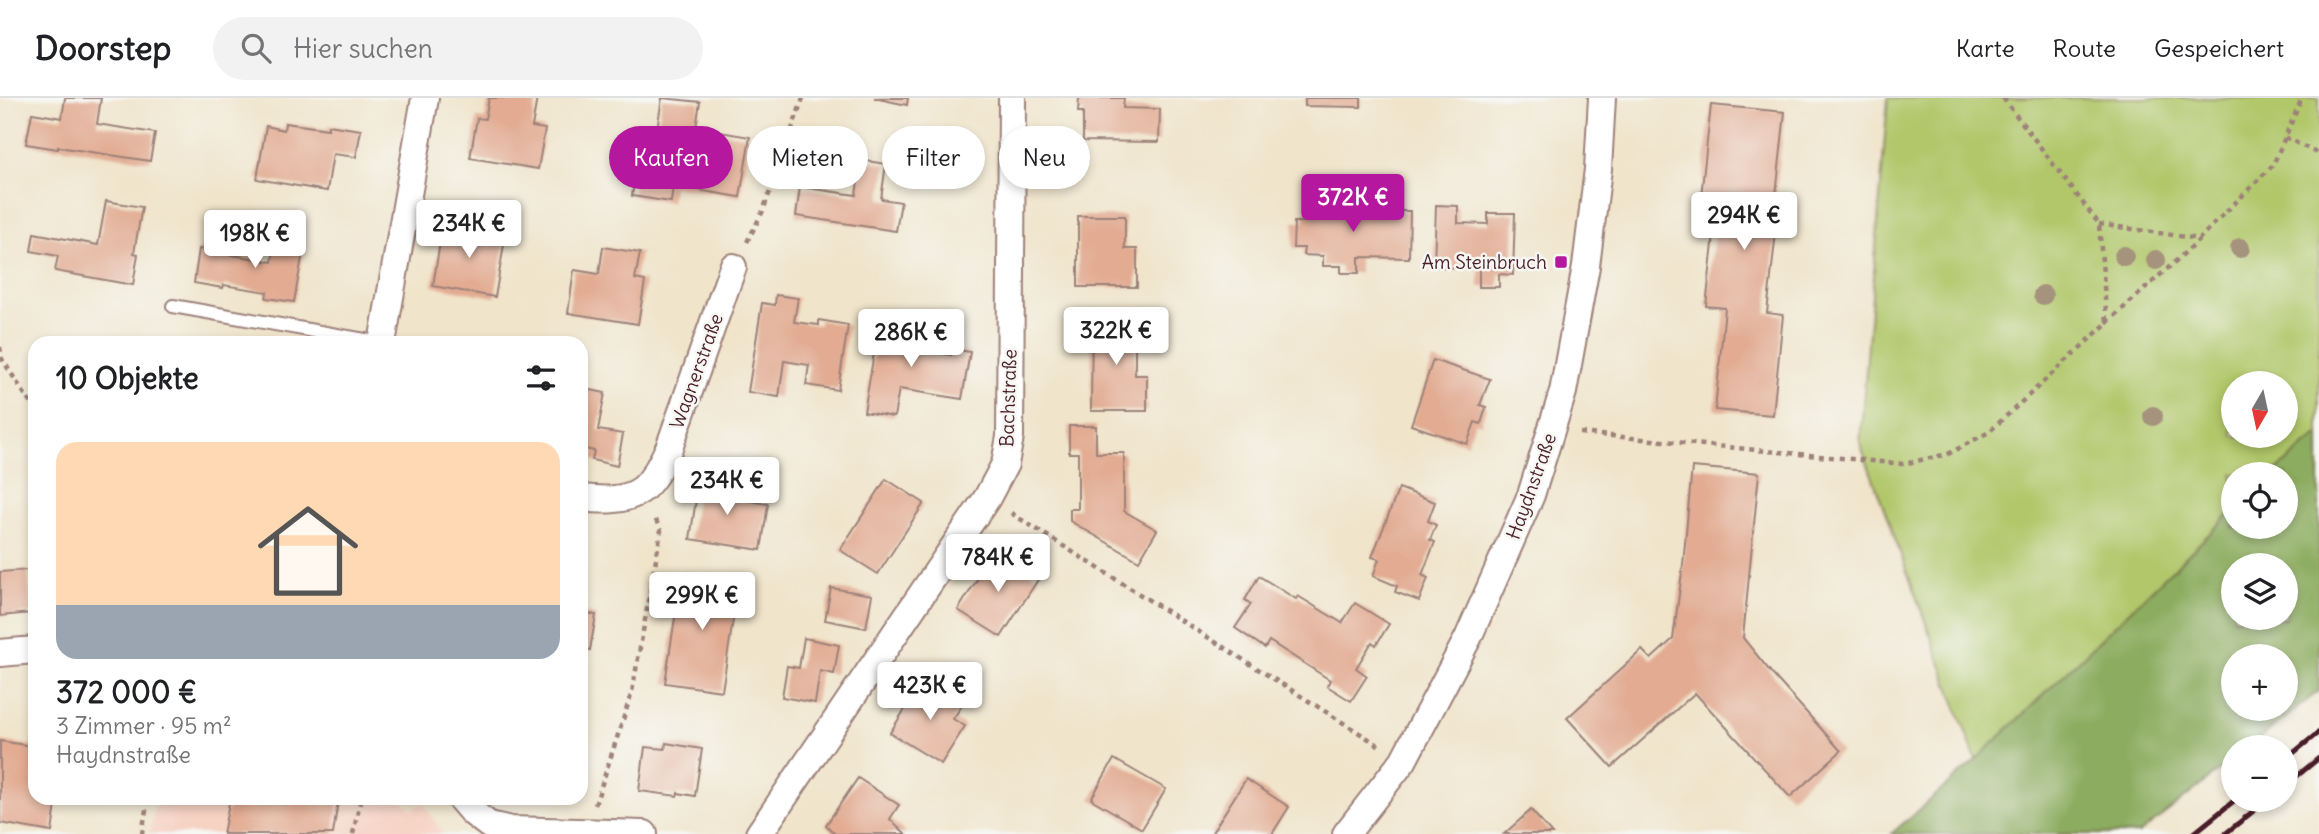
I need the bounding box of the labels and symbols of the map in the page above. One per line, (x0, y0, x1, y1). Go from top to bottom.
pin: 372K € (1296, 174, 1410, 234)
pin: 294K € (1687, 192, 1801, 252)
pin: 234K € (412, 200, 526, 260)
pin: 198K € (198, 211, 312, 270)
place label: Am Steinbruch (1422, 250, 1547, 274)
marker: Am Steinbruch (1553, 254, 1569, 270)
pin: 322K € (1059, 308, 1173, 367)
street label: Wagnerstraße (664, 310, 728, 432)
pin: 286K € (854, 310, 968, 369)
street label: Bachstraße (994, 349, 1022, 447)
north arrow (2221, 371, 2298, 448)
street label: Haydnstraße (1501, 430, 1561, 542)
pin: 234K € (670, 458, 784, 517)
pin: 784K € (941, 534, 1055, 594)
pin: 299K € (645, 573, 759, 632)
pin: 423K € (873, 662, 987, 722)

